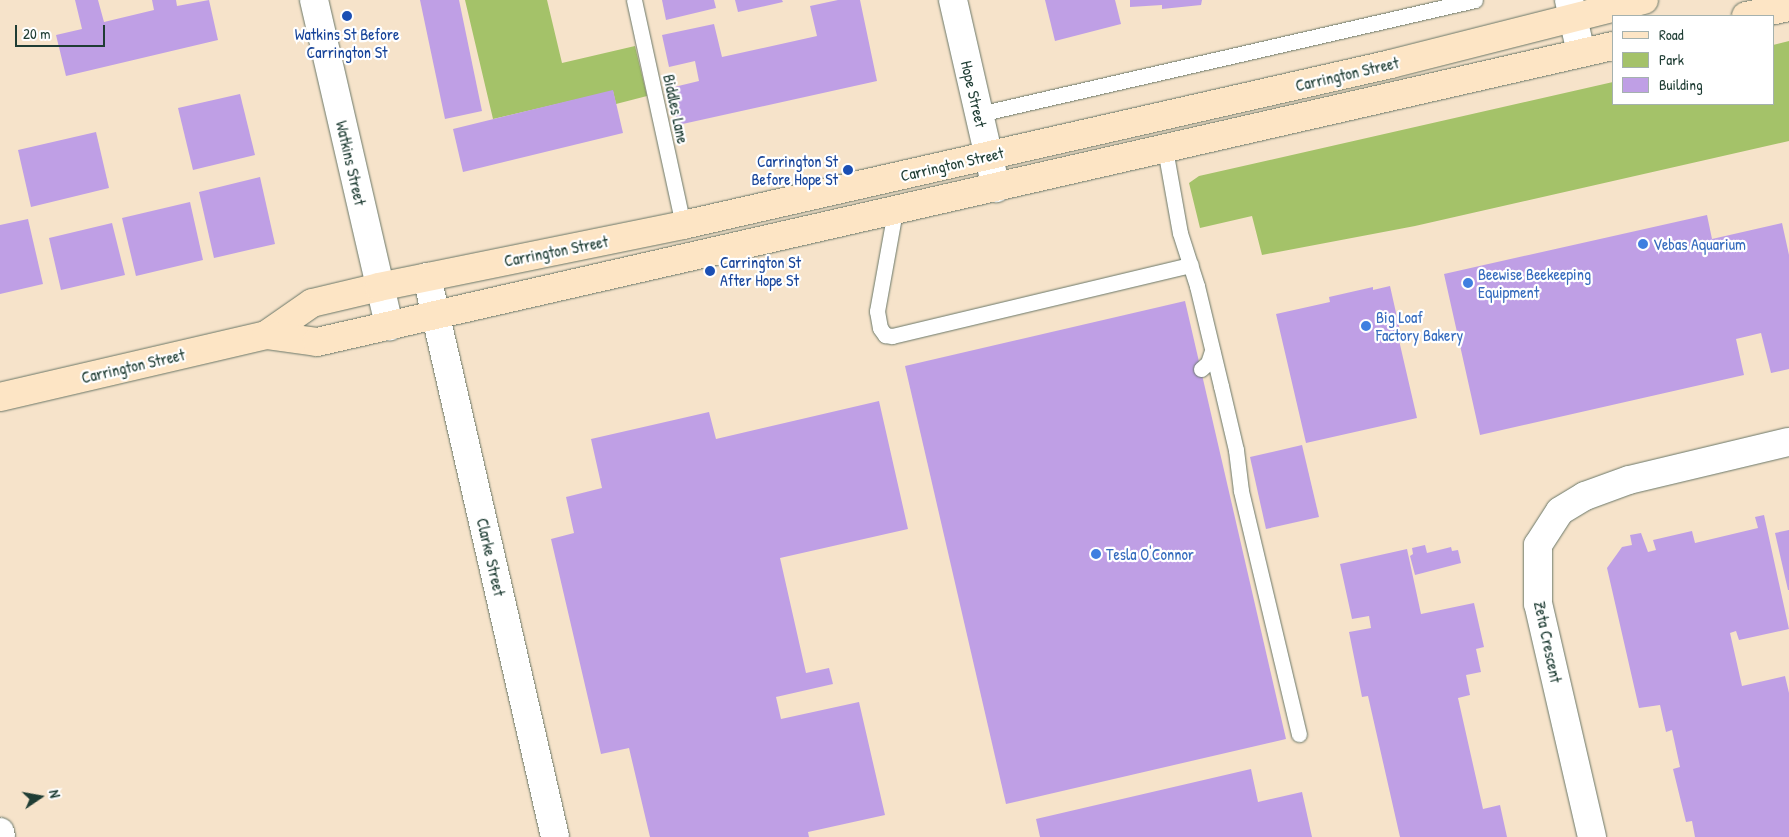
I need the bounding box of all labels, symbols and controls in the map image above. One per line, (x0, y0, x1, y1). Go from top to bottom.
marker: Watkins St Before Carrington St (341, 10, 353, 22)
scale bar (18, 15, 108, 47)
legend (1612, 15, 1774, 105)
text: 20 m (23, 23, 50, 44)
place label: Watkins St Before Carrington St (295, 24, 399, 62)
text: Road (1659, 24, 1684, 45)
text: Park (1659, 49, 1684, 70)
street label: Carrington Street (1293, 53, 1401, 95)
street label: Hope Street (957, 59, 991, 129)
street label: Biddles Lane (659, 73, 693, 145)
text: Building (1659, 74, 1703, 95)
street label: Watkins Street (332, 119, 370, 207)
street label: Carrington Street (898, 143, 1006, 185)
place label: Carrington St Before Hope St (751, 151, 838, 189)
marker: Carrington St Before Hope St (842, 164, 854, 176)
street label: Carrington Street (502, 232, 610, 270)
place label: Vebas Aquarium (1653, 234, 1746, 254)
marker: Vebas Aquarium (1637, 238, 1649, 250)
place label: Carrington St After Hope St (720, 252, 801, 290)
place label: Beewise Beekeeping Equipment (1478, 264, 1591, 302)
marker: Carrington St After Hope St (704, 265, 716, 277)
marker: Beewise Beekeeping Equipment (1462, 277, 1474, 289)
place label: Big Loaf Factory Bakery (1376, 307, 1463, 345)
marker: Big Loaf Factory Bakery (1360, 320, 1372, 332)
street label: Carrington Street (79, 345, 187, 387)
street label: Clarke Street (473, 516, 509, 598)
place label: Tesla O'Connor (1106, 544, 1194, 564)
marker: Tesla O'Connor (1090, 548, 1102, 560)
street label: Zeta Crescent (1530, 600, 1566, 684)
north arrow (15, 772, 65, 822)
text: N (45, 788, 65, 799)

